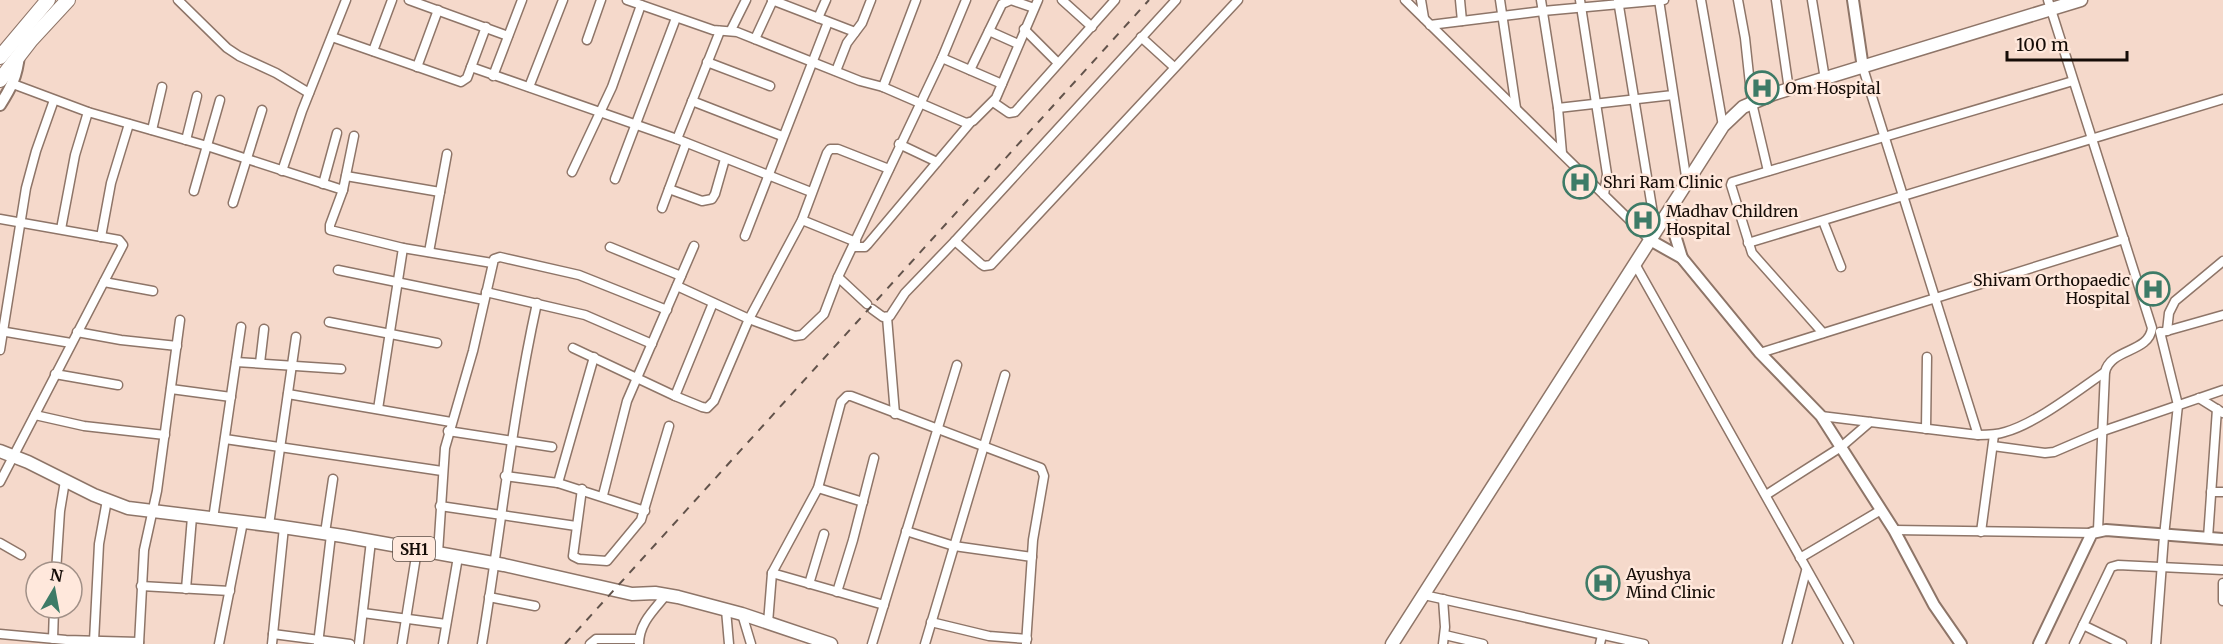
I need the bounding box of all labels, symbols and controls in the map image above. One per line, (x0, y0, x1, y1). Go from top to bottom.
scale bar (2007, 24, 2127, 62)
text: 100 m (2016, 33, 2069, 56)
hospital icon: Om Hospital (1744, 70, 1780, 106)
place label: Om Hospital (1785, 78, 1881, 98)
hospital icon: Shri Ram Clinic (1562, 164, 1598, 200)
place label: Shri Ram Clinic (1603, 172, 1723, 192)
place label: Madhav Children Hospital (1666, 201, 1799, 239)
hospital icon: Madhav Children Hospital (1625, 202, 1661, 238)
place label: Shivam Orthopaedic Hospital (1973, 270, 2130, 308)
hospital icon: Shivam Orthopaedic Hospital (2135, 271, 2171, 307)
road number: SH1 (393, 537, 435, 561)
north arrow (24, 560, 84, 620)
text: N (49, 564, 65, 586)
place label: Ayushya Mind Clinic (1625, 564, 1715, 602)
hospital icon: Ayushya Mind Clinic (1585, 565, 1621, 601)

